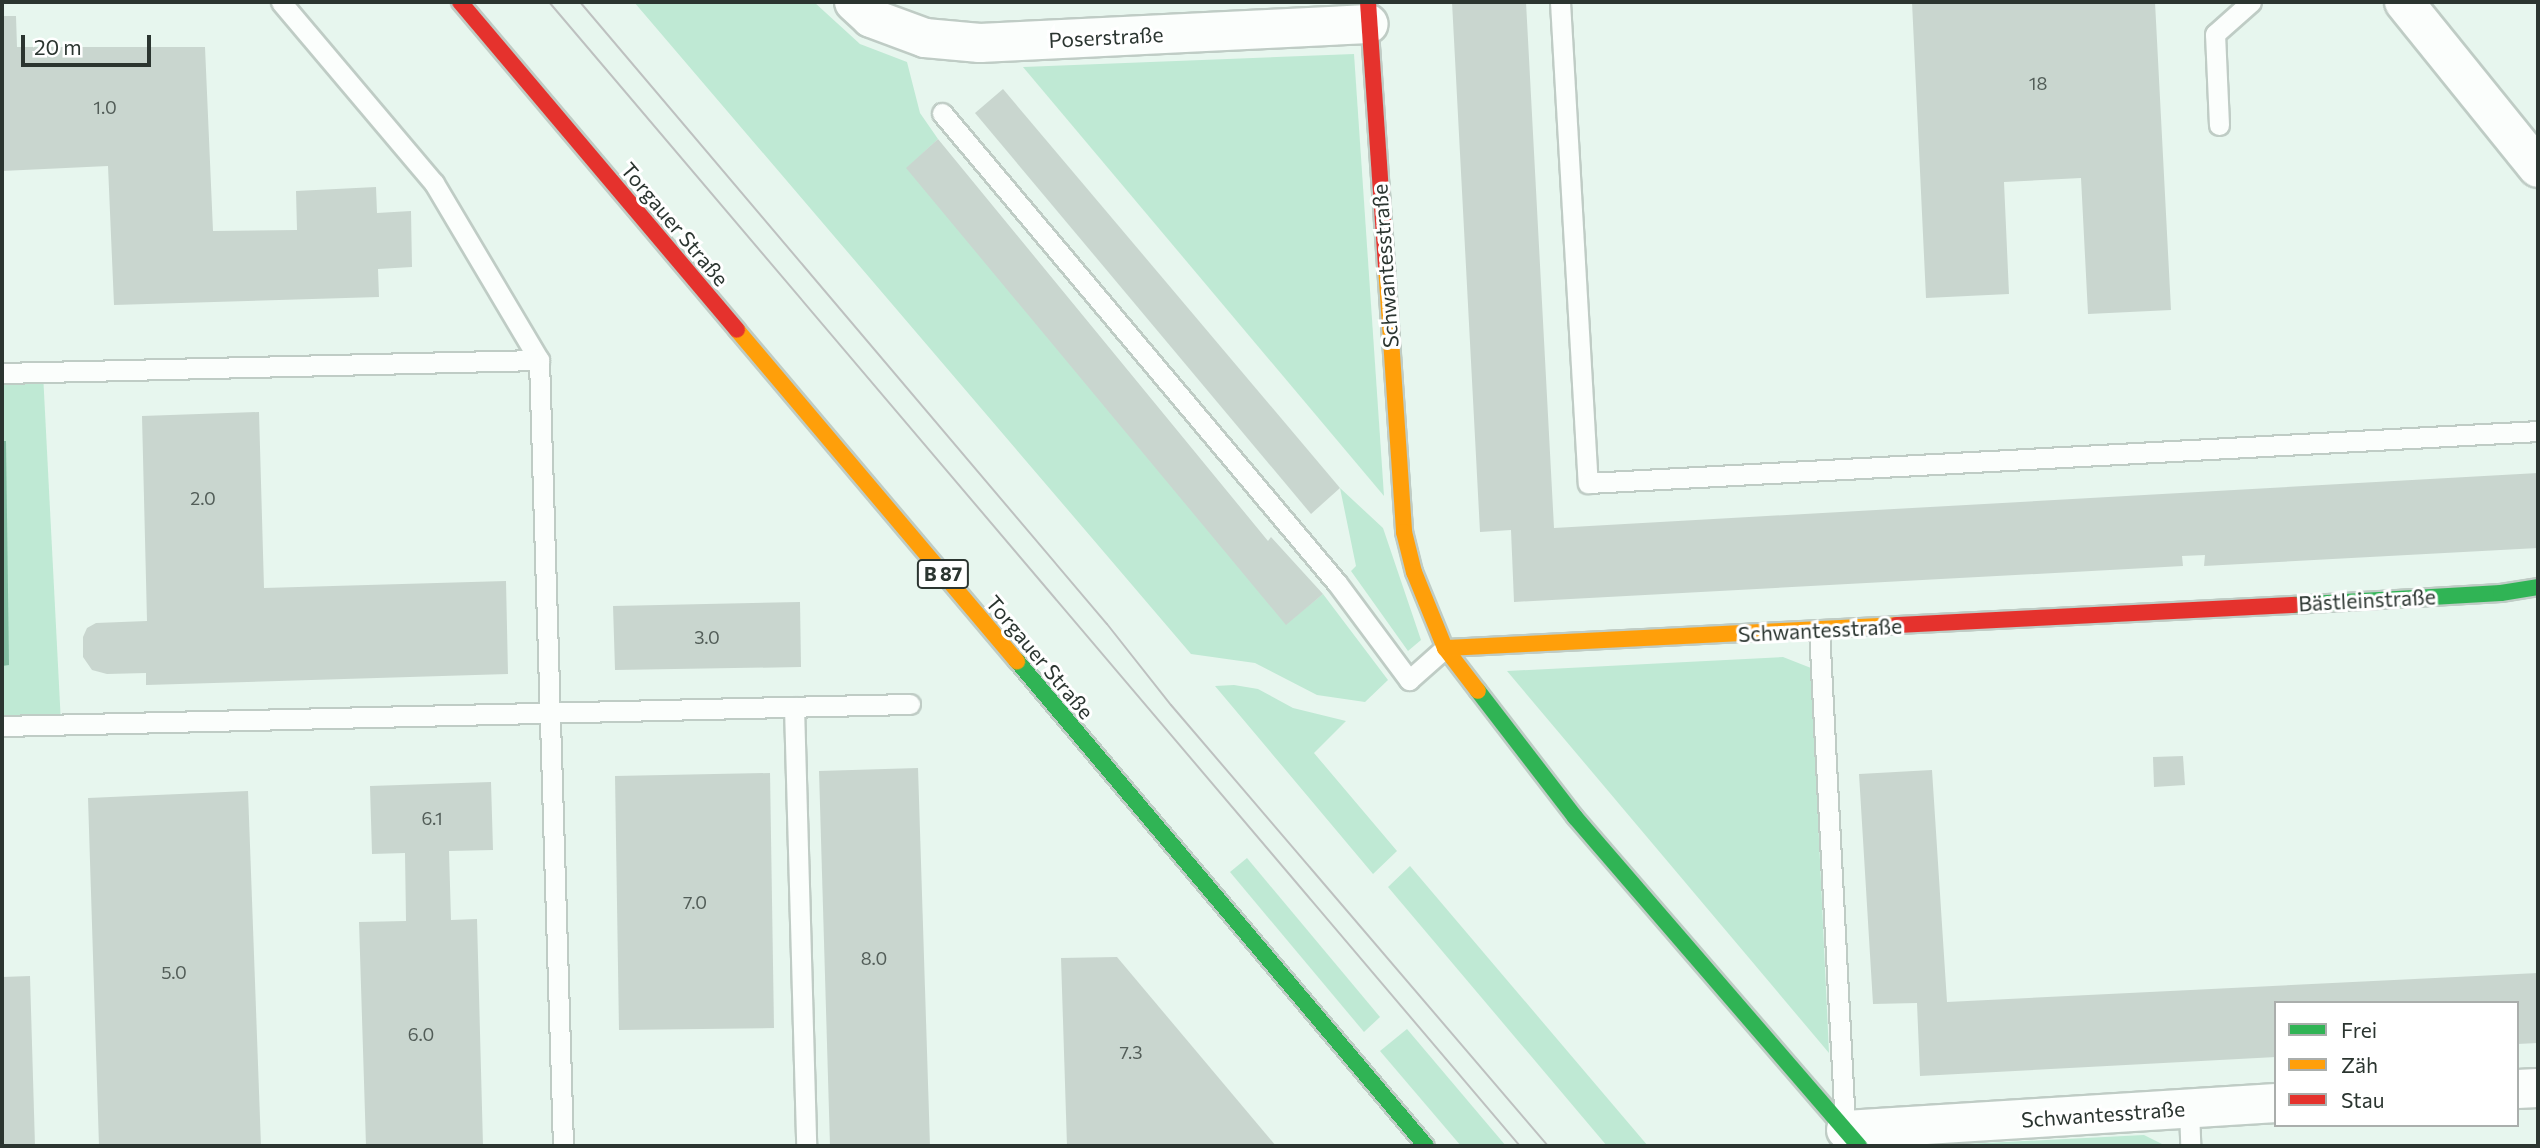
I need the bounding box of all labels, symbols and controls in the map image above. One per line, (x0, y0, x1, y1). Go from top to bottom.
scale bar (24, 21, 154, 65)
street label: Poserstraße (1048, 21, 1164, 53)
text: 20 m (34, 34, 82, 59)
house number: 18 (2029, 72, 2047, 94)
house number: 1.0 (93, 96, 117, 118)
street label: Torgauer Straße (616, 157, 734, 291)
street label: Schwantesstraße (1367, 183, 1403, 349)
house number: 2.0 (190, 487, 216, 509)
road number: B 87 (917, 558, 969, 590)
street label: Bästleinstraße (2298, 584, 2436, 616)
street label: Torgauer Straße (981, 590, 1099, 724)
street label: Schwantesstraße (1737, 613, 1903, 647)
house number: 3.0 (694, 626, 720, 648)
house number: 6.1 (421, 807, 443, 829)
house number: 7.0 (683, 891, 707, 913)
house number: 8.0 (861, 947, 887, 969)
house number: 5.0 (161, 961, 187, 983)
legend (2274, 1001, 2519, 1127)
text: Frei (2341, 1017, 2377, 1042)
house number: 6.0 (408, 1023, 434, 1045)
house number: 7.3 (1120, 1041, 1142, 1063)
text: Zäh (2341, 1052, 2378, 1077)
text: Stau (2341, 1087, 2384, 1112)
street label: Schwantesstraße (2020, 1096, 2186, 1132)

